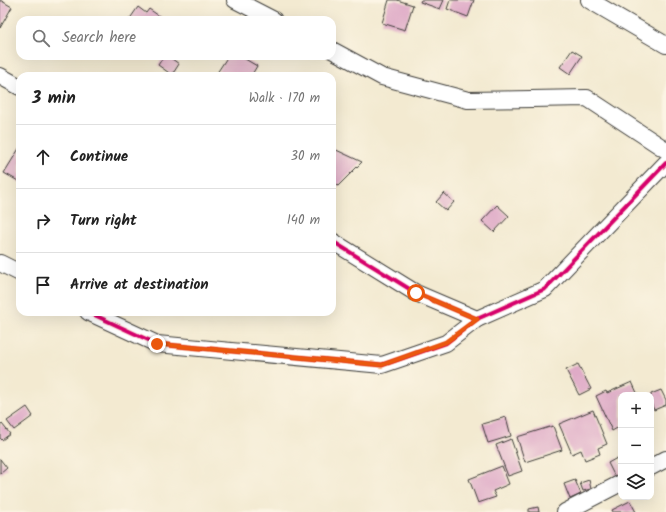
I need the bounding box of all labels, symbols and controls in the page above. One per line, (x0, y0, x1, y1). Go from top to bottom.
search box (16, 16, 336, 60)
text: Search here (62, 26, 136, 50)
icon: search (30, 27, 52, 49)
text: 3 min (32, 85, 76, 112)
text: Walk · 170 m (249, 88, 320, 109)
text: Continue (70, 145, 128, 169)
icon: ahead (32, 146, 54, 168)
text: 30 m (291, 146, 320, 167)
text: Turn right (70, 209, 137, 233)
icon: right (32, 210, 54, 232)
text: 140 m (287, 210, 320, 231)
text: Arrive at destination (70, 273, 209, 297)
icon: arrive (32, 274, 54, 296)
route start (407, 284, 425, 302)
route end (148, 335, 166, 353)
map controls (618, 392, 654, 500)
button: + (618, 392, 654, 428)
button: − (618, 428, 654, 464)
button: layers (618, 464, 654, 500)

